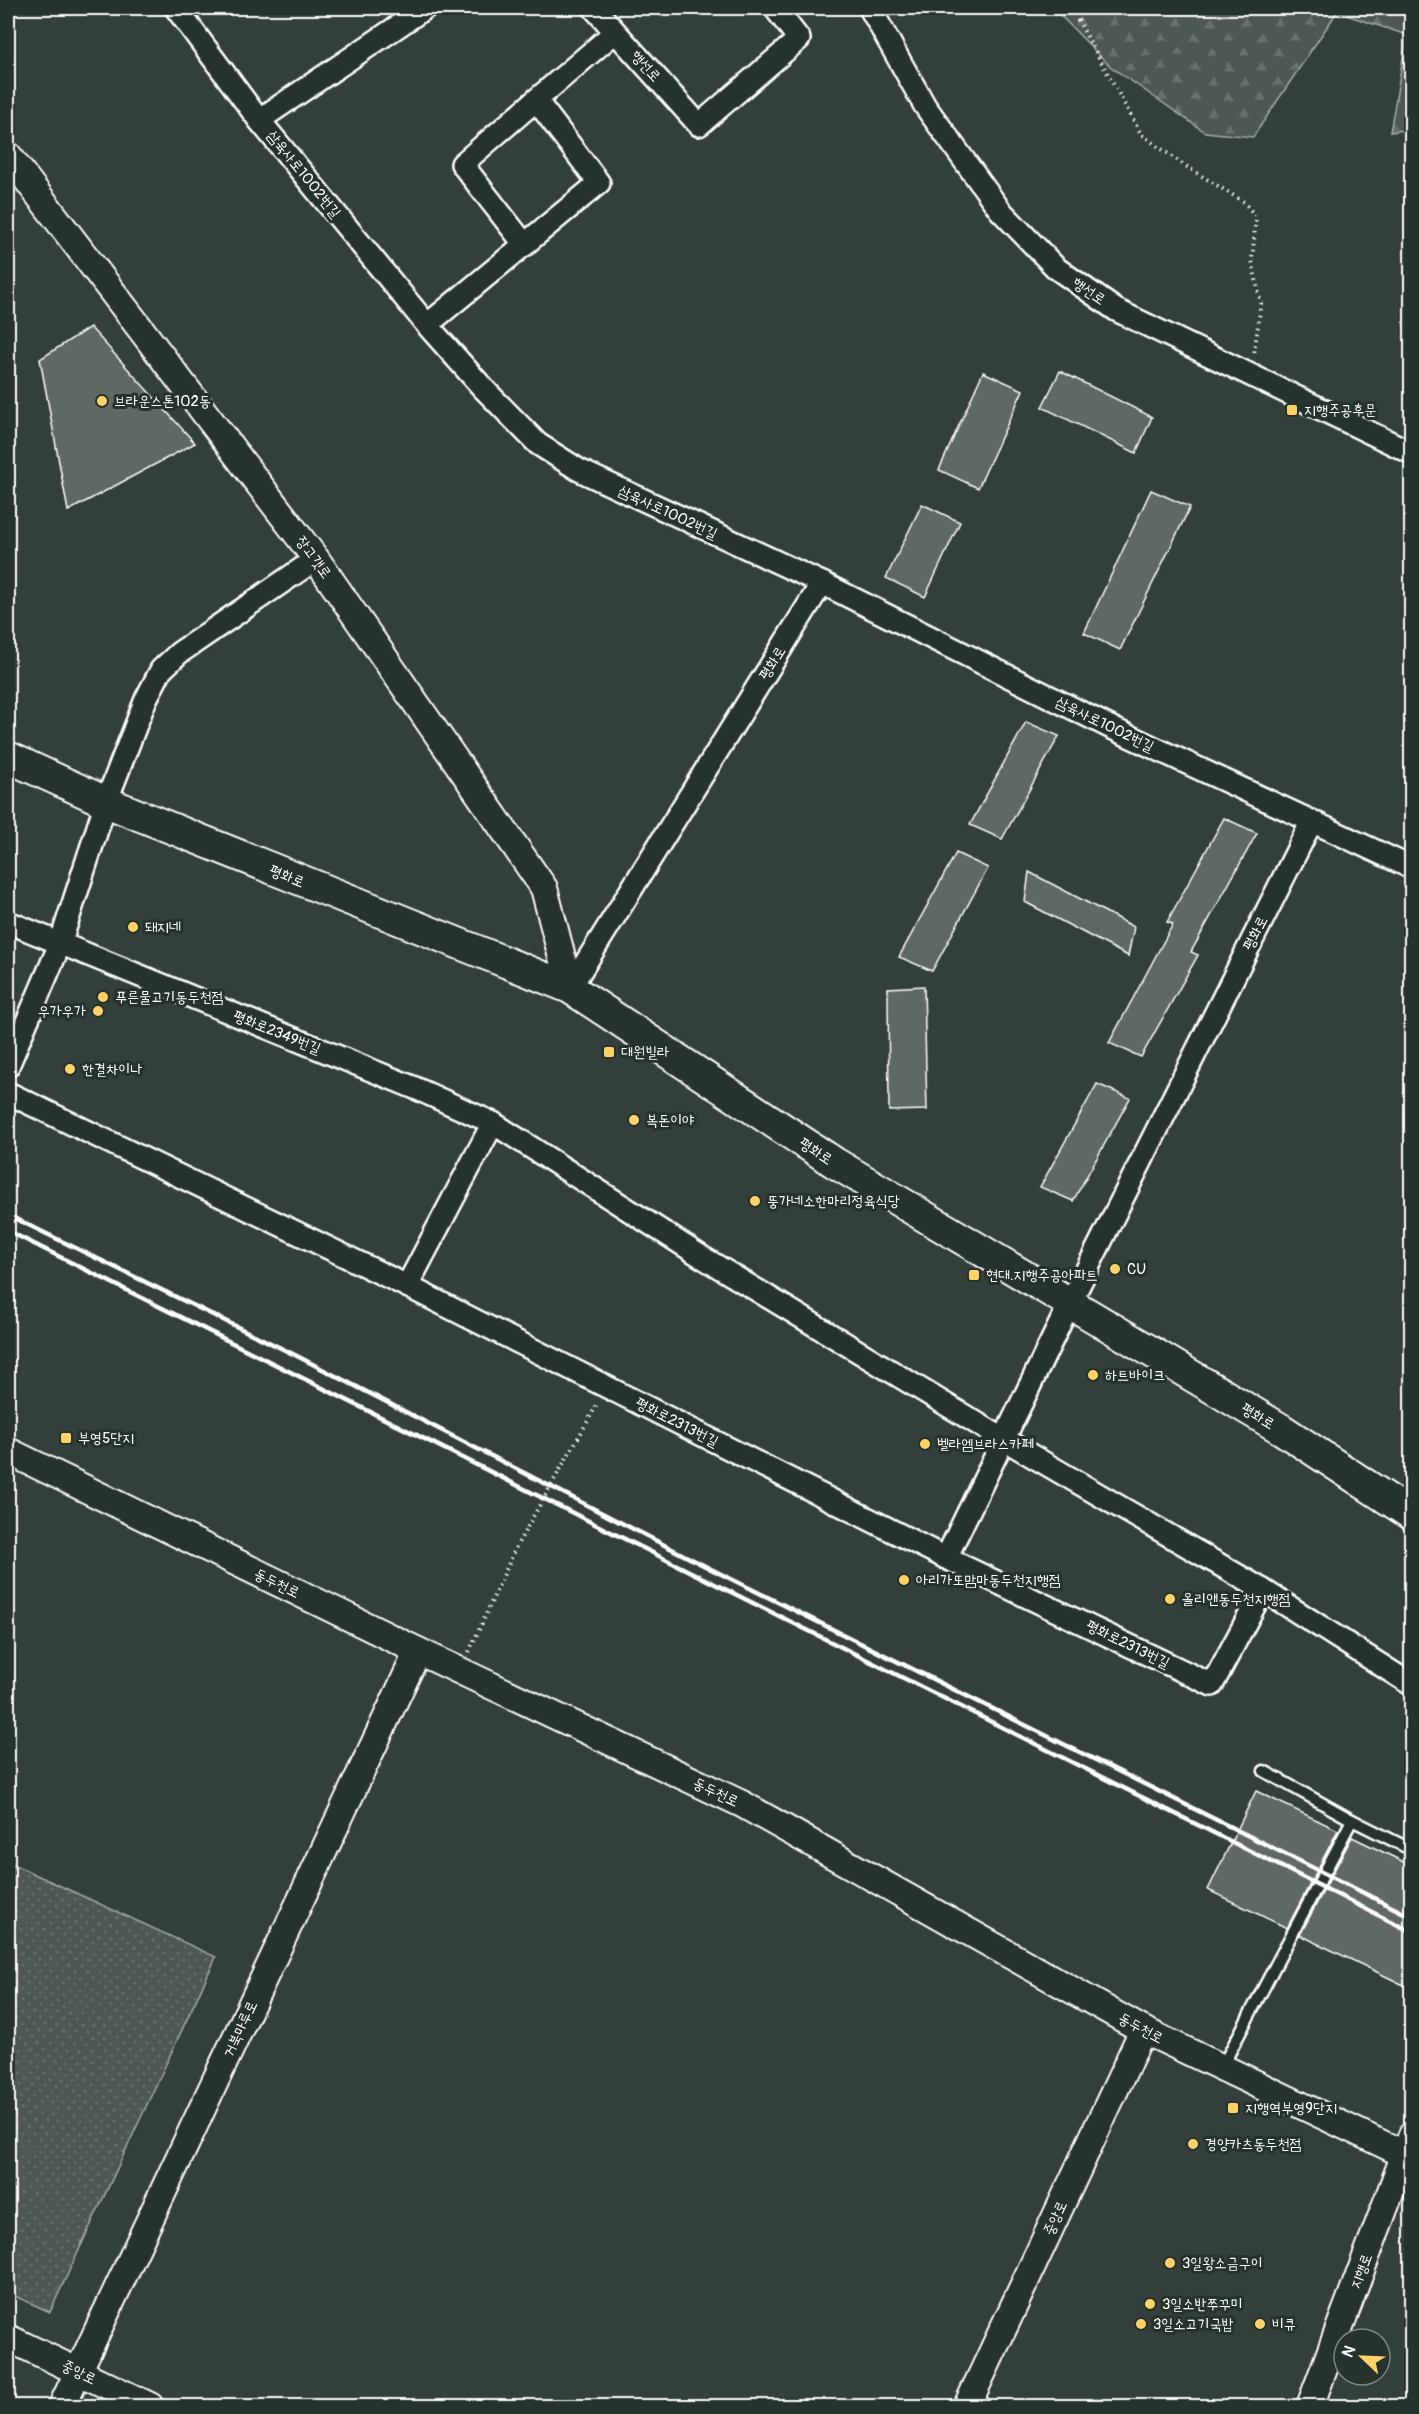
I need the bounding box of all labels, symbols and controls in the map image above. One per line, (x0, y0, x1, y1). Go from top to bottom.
street label: 행선로 (626, 47, 665, 86)
street label: 삼육사로1002번길 (263, 127, 345, 222)
street label: 행선로 (1068, 273, 1109, 309)
place label: 브라운스톤102동 (114, 392, 211, 411)
marker: 브라운스톤102동 (95, 394, 109, 408)
place label: 지행주공후문 (1304, 401, 1376, 420)
marker: 지행주공후문 (1285, 403, 1299, 417)
street label: 삼육사로1002번길 (615, 481, 720, 544)
street label: 장고갯로 (292, 532, 335, 582)
street label: 평화로 (755, 643, 790, 684)
street label: 삼육사로1002번길 (1052, 692, 1157, 756)
street label: 평화로 (266, 861, 307, 892)
street label: 평화로 (1239, 913, 1272, 954)
place label: 돼지네 (145, 918, 181, 937)
marker: 돼지네 (126, 920, 140, 934)
place label: 푸른물고기동두천점 (115, 988, 224, 1007)
marker: 푸른물고기동두천점 (96, 990, 110, 1004)
place label: 우가우가 (38, 1002, 86, 1021)
marker: 우가우가 (91, 1004, 105, 1018)
street label: 평화로2349번길 (230, 1006, 324, 1059)
place label: 대원빌라 (621, 1043, 669, 1062)
marker: 대원빌라 (602, 1045, 616, 1059)
place label: 한결차이나 (82, 1060, 142, 1079)
marker: 한결차이나 (63, 1062, 77, 1076)
place label: 복돈이야 (646, 1111, 694, 1130)
marker: 복돈이야 (627, 1113, 641, 1127)
street label: 평화로 (795, 1134, 836, 1169)
place label: 뚱가네소한마리정육식당 (767, 1192, 900, 1211)
marker: 뚱가네소한마리정육식당 (748, 1194, 762, 1208)
place label: CU (1127, 1260, 1146, 1279)
marker: CU (1108, 1262, 1122, 1276)
place label: 현대.지행주공아파트 (986, 1266, 1098, 1285)
marker: 현대.지행주공아파트 (967, 1268, 981, 1282)
place label: 하트바이크 (1105, 1366, 1165, 1385)
marker: 하트바이크 (1086, 1368, 1100, 1382)
street label: 평화로2313번길 (632, 1393, 722, 1452)
street label: 평화로 (1237, 1399, 1278, 1434)
place label: 부영5단지 (78, 1429, 134, 1448)
marker: 부영5단지 (59, 1431, 73, 1445)
place label: 벨라엠브라스카페 (937, 1435, 1034, 1454)
marker: 벨라엠브라스카페 (918, 1437, 932, 1451)
street label: 동두천로 (251, 1564, 303, 1603)
place label: 아리가또맘마동두천지행점 (916, 1571, 1061, 1590)
marker: 아리가또맘마동두천지행점 (897, 1573, 911, 1587)
place label: 올리앤동두천지행점 (1182, 1590, 1291, 1609)
marker: 올리앤동두천지행점 (1163, 1592, 1177, 1606)
street label: 평화로2313번길 (1083, 1616, 1173, 1673)
street label: 동두천로 (690, 1774, 742, 1811)
street label: 거북마루로 (219, 1998, 262, 2061)
street label: 동두천로 (1115, 2009, 1167, 2048)
place label: 지행역부영9단지 (1245, 2099, 1337, 2118)
marker: 지행역부영9단지 (1226, 2101, 1240, 2115)
place label: 경양카츠동두천점 (1205, 2135, 1302, 2154)
marker: 경양카츠동두천점 (1186, 2137, 1200, 2151)
street label: 중앙로 (1039, 2198, 1072, 2239)
street label: 지행로 (1346, 2251, 1377, 2291)
place label: 3일왕소금구이 (1182, 2254, 1263, 2273)
marker: 3일왕소금구이 (1163, 2256, 1177, 2270)
place label: 3일소반쭈꾸미 (1162, 2295, 1243, 2314)
marker: 3일소반쭈꾸미 (1143, 2297, 1157, 2311)
place label: 3일소고기국밥 (1153, 2315, 1234, 2334)
place label: 비큐 (1272, 2315, 1296, 2334)
marker: 3일소고기국밥 (1134, 2317, 1148, 2331)
marker: 비큐 (1253, 2317, 1267, 2331)
north arrow (1332, 2327, 1392, 2387)
text: N (1338, 2342, 1361, 2360)
street label: 중앙로 (58, 2356, 99, 2389)

